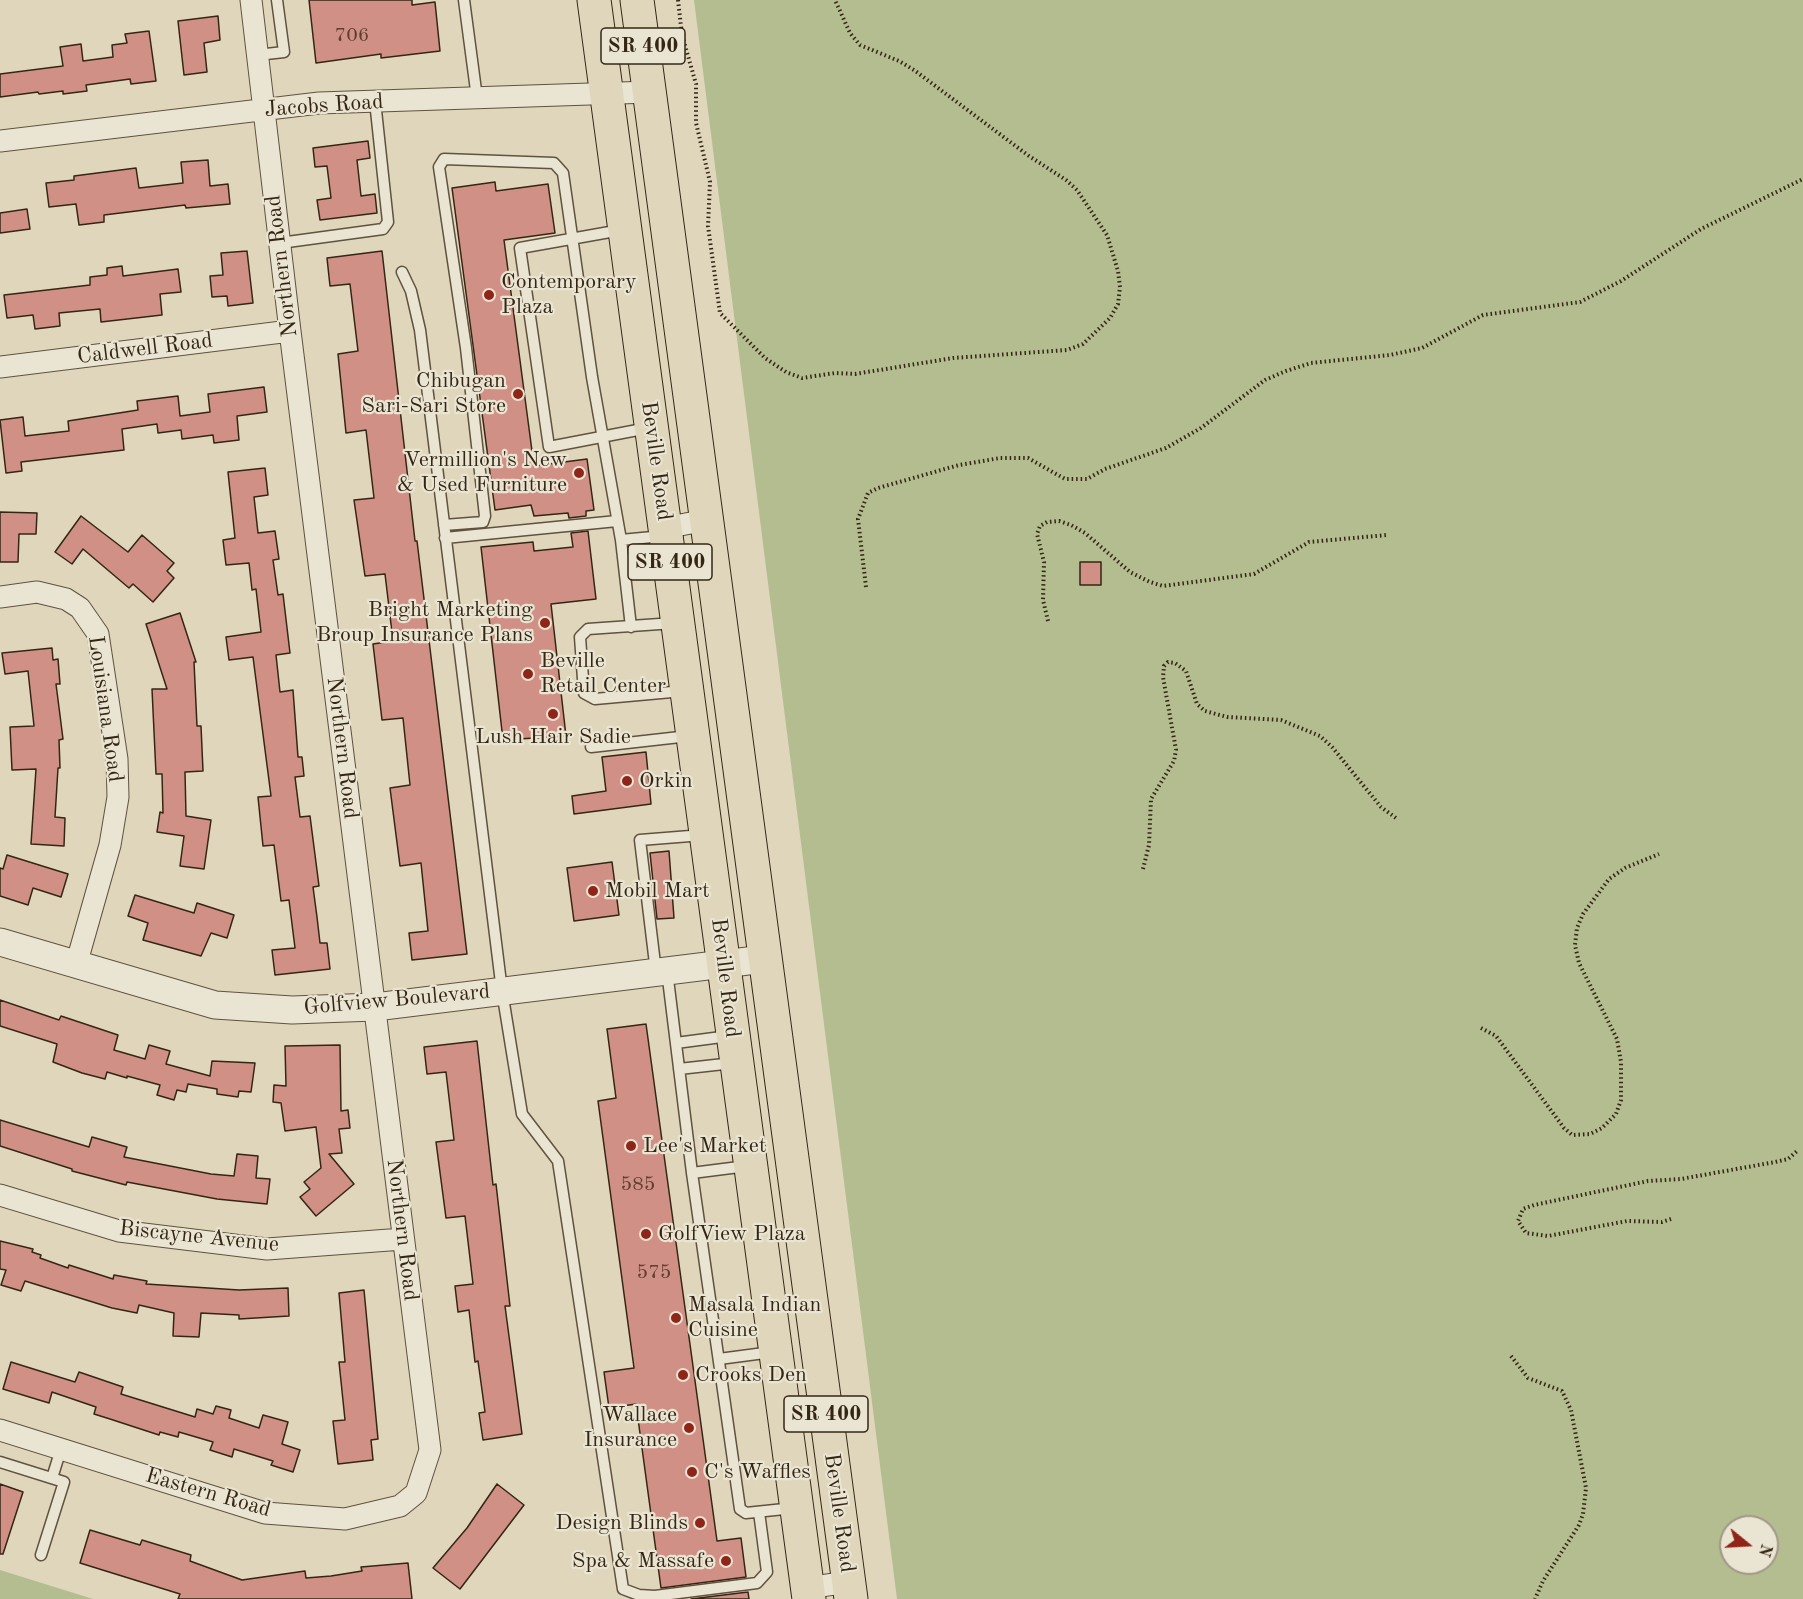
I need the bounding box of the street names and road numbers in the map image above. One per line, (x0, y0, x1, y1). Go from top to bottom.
road number: SR 400 (601, 28, 685, 64)
street label: Jacobs Road (264, 89, 384, 123)
street label: Northern Road (260, 194, 304, 338)
street label: Caldwell Road (76, 328, 214, 370)
street label: Beville Road (635, 400, 677, 522)
road number: SR 400 (628, 544, 712, 580)
street label: Louisiana Road (82, 634, 128, 784)
street label: Northern Road (320, 676, 364, 820)
street label: Beville Road (705, 917, 745, 1039)
street label: Golfview Boulevard (303, 979, 491, 1021)
street label: Northern Road (380, 1158, 424, 1302)
street label: Biscayne Avenue (118, 1215, 280, 1259)
road number: SR 400 (784, 1396, 868, 1432)
street label: Beville Road (818, 1452, 860, 1574)
street label: Eastern Road (142, 1462, 274, 1524)

